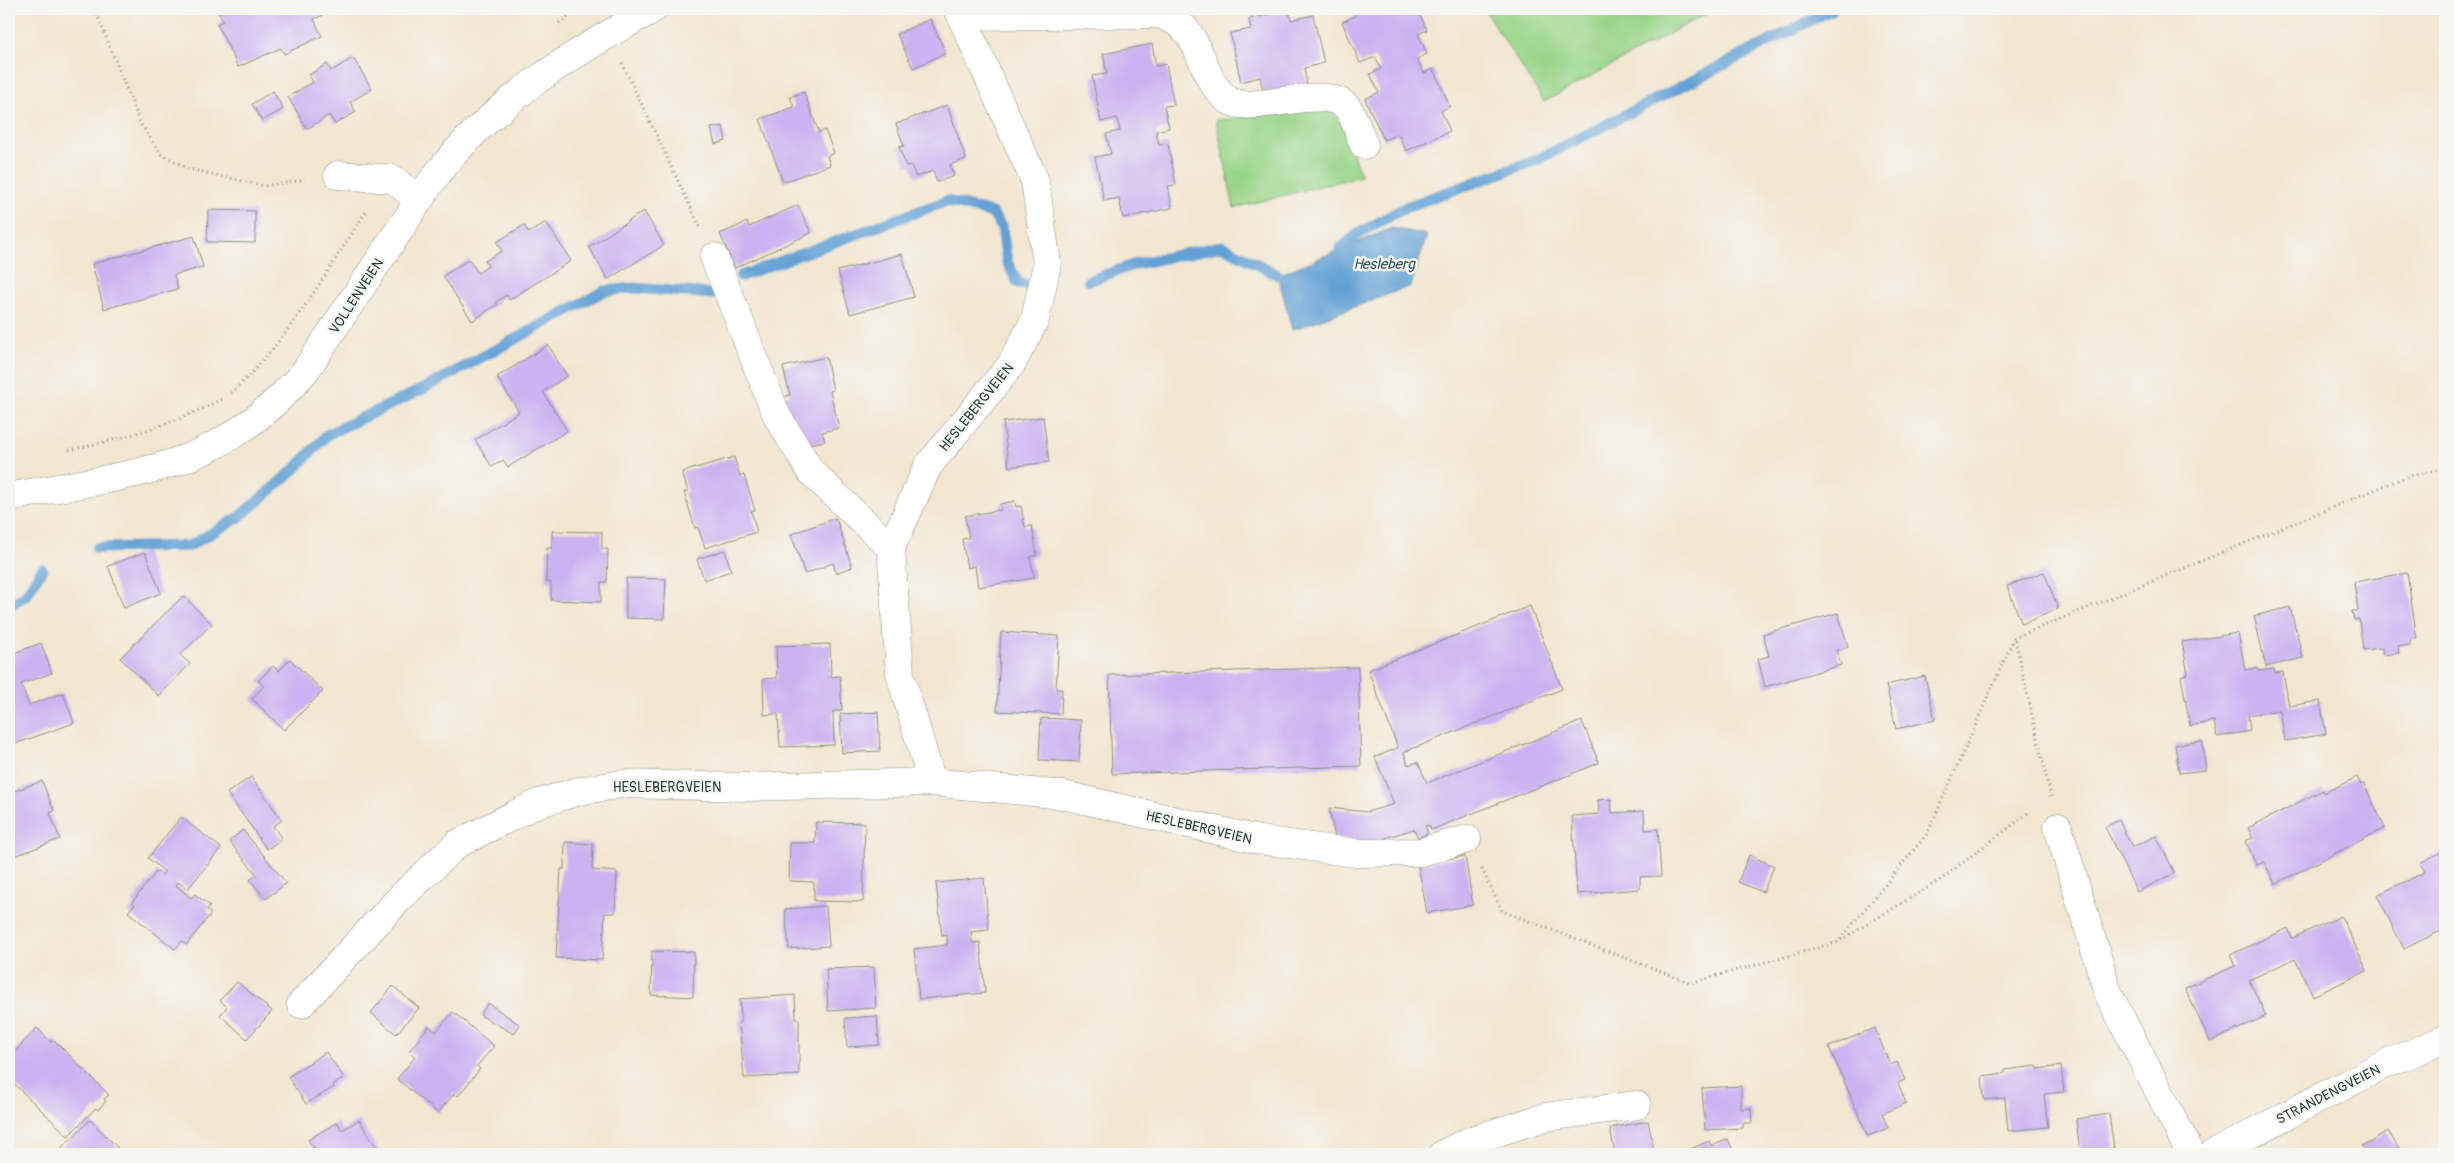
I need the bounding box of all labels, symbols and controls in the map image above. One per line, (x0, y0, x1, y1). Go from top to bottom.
street label: VOLLENVEIEN (326, 255, 387, 337)
water label: Hesleberg (1353, 255, 1416, 274)
street label: HESLEBERGVEIEN (936, 360, 1017, 455)
street label: HESLEBERGVEIEN (613, 779, 721, 796)
street label: HESLEBERGVEIEN (1144, 807, 1254, 848)
street label: STRANDENGVEIEN (2273, 1061, 2383, 1128)

